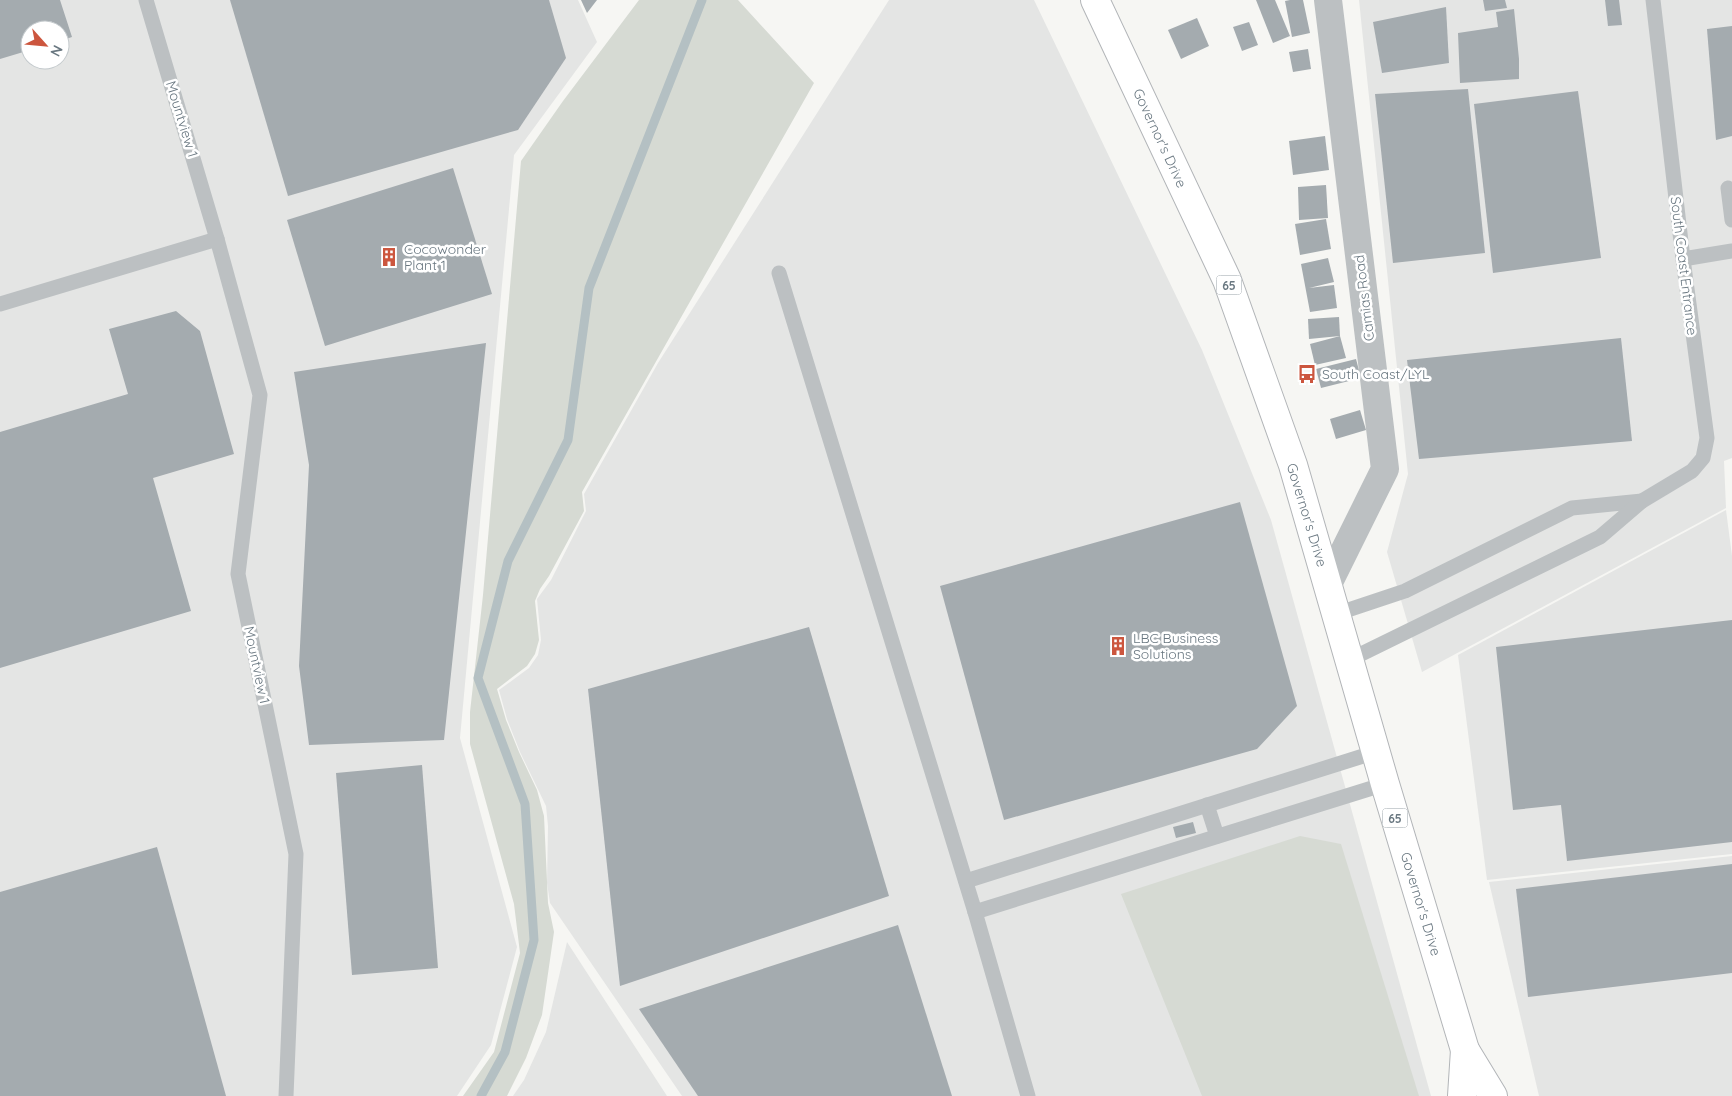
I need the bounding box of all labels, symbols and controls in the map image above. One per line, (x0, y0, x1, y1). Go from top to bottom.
north arrow (20, 20, 70, 70)
text: N (46, 42, 67, 60)
street label: Mountview 1 (162, 79, 202, 159)
street label: Governor's Drive (1129, 85, 1191, 191)
street label: South Coast Entrance (1667, 196, 1701, 337)
place label: Cocowonder Plant 1 (404, 240, 487, 274)
building icon: Cocowonder Plant 1 (378, 246, 400, 268)
street label: Camias Road (1350, 254, 1378, 342)
road number: 65 (1216, 276, 1242, 294)
bus stop icon: South Coast/LYL (1296, 363, 1318, 385)
place label: South Coast/LYL (1322, 365, 1430, 383)
street label: Governor's Drive (1283, 461, 1331, 569)
street label: Mountview 1 (240, 625, 274, 705)
place label: LBC Business Solutions (1133, 629, 1218, 663)
building icon: LBC Business Solutions (1107, 635, 1129, 657)
road number: 65 (1382, 808, 1408, 828)
street label: Governor's Drive (1397, 850, 1445, 958)

